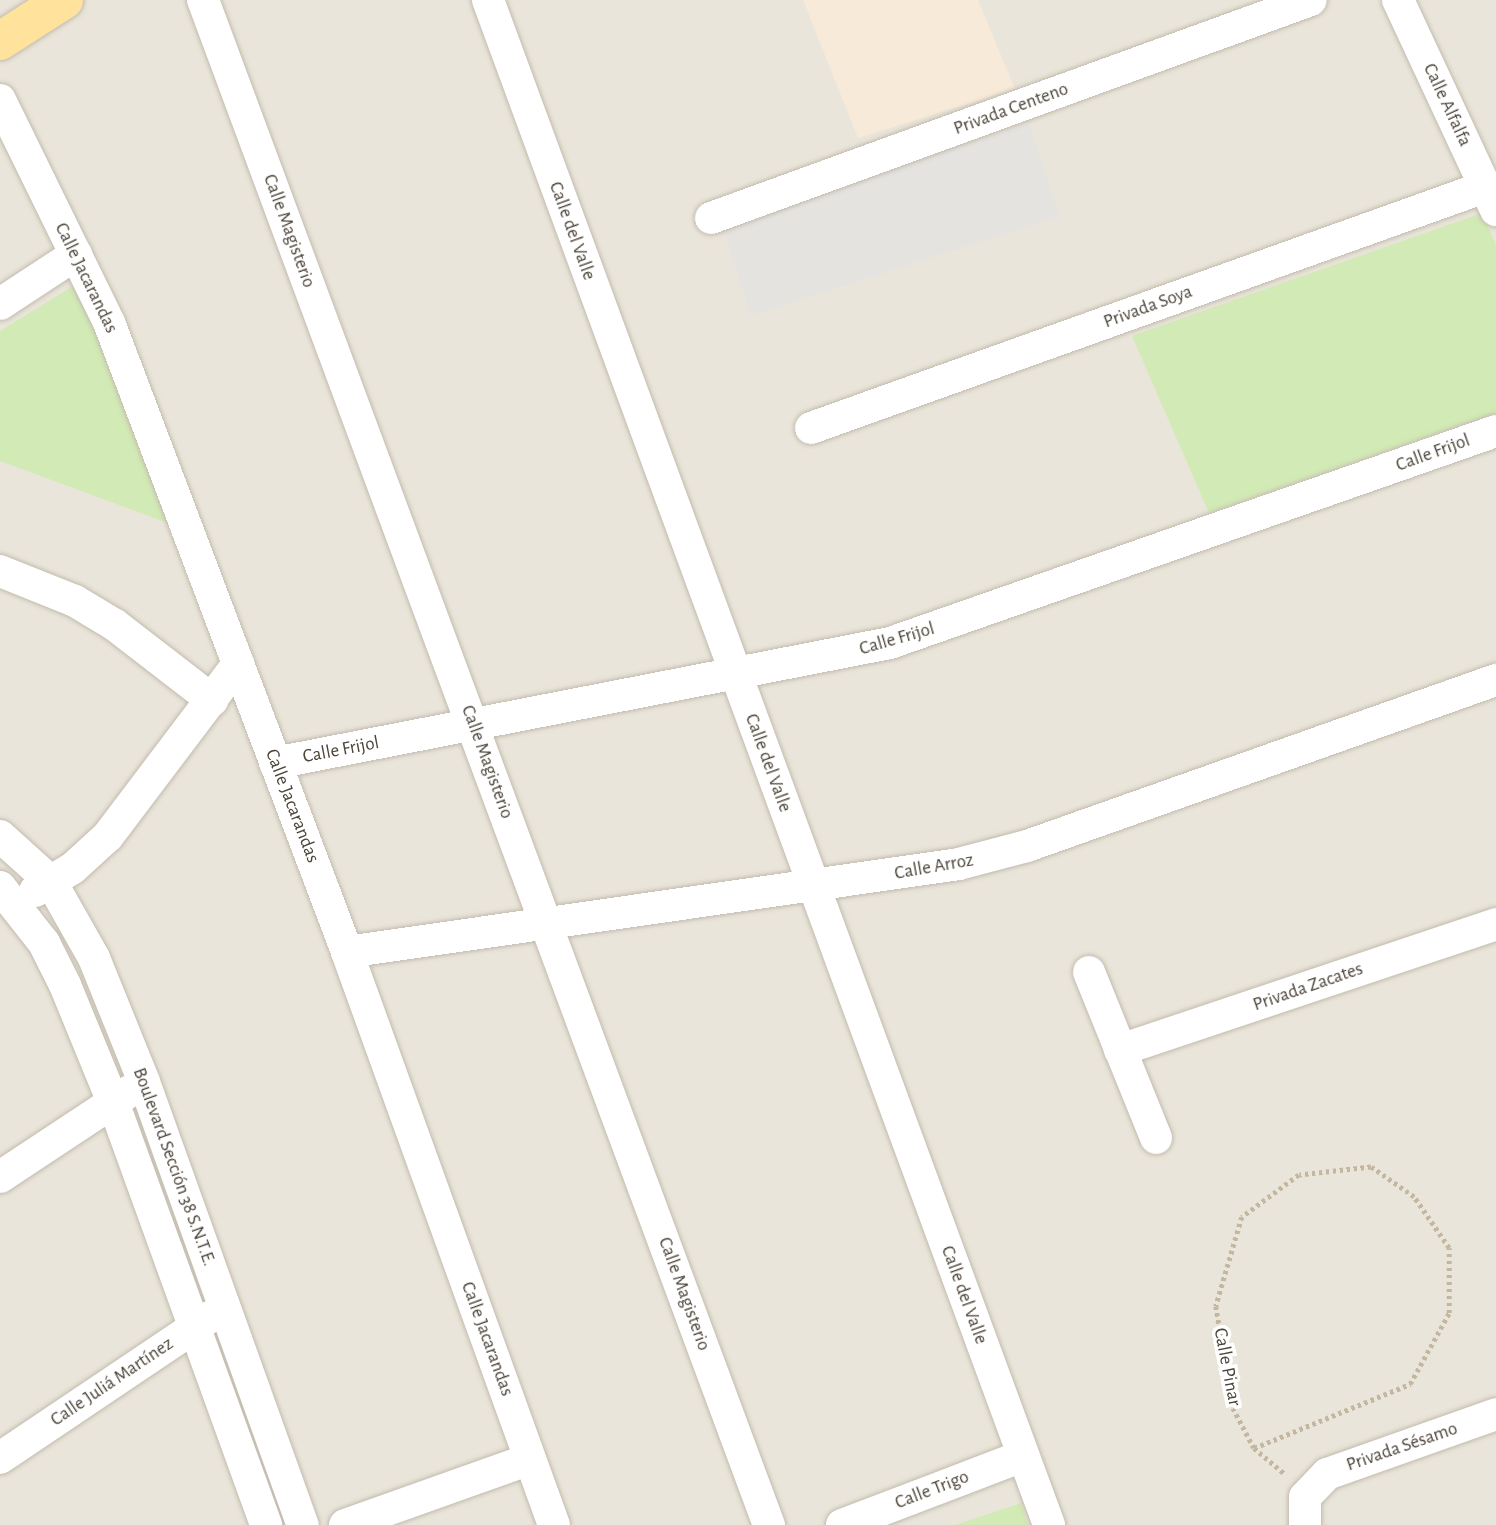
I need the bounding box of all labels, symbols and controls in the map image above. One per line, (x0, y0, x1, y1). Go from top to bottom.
street label: Calle Alfalfa (1418, 60, 1476, 150)
street label: Privada Centeno (951, 78, 1071, 140)
street label: Calle Magisterio (258, 171, 320, 291)
street label: Calle del Valle (544, 179, 600, 283)
street label: Calle Jacarandas (49, 219, 123, 337)
street label: Privada Soya (1100, 280, 1196, 334)
street label: Calle Frijol (1393, 429, 1473, 477)
street label: Calle Frijol (857, 617, 937, 661)
street label: Calle Magisterio (456, 702, 518, 822)
street label: Calle del Valle (740, 711, 796, 815)
street label: Calle Frijol (301, 731, 381, 769)
street label: Calle Jacarandas (260, 746, 324, 866)
street label: Calle Arroz (893, 849, 975, 885)
street label: Privada Zacates (1250, 958, 1366, 1016)
street label: Boulevard Sección 38 S.N.T.E. (127, 1065, 221, 1269)
street label: Calle Magisterio (653, 1234, 715, 1354)
street label: Calle del Valle (936, 1243, 992, 1347)
street label: Calle Jacarandas (456, 1279, 518, 1399)
street label: Calle Pinar (1208, 1326, 1246, 1408)
street label: Calle Juliá Martínez (46, 1333, 178, 1431)
street label: Privada Sésamo (1343, 1417, 1461, 1477)
street label: Calle Trigo (892, 1465, 972, 1515)

